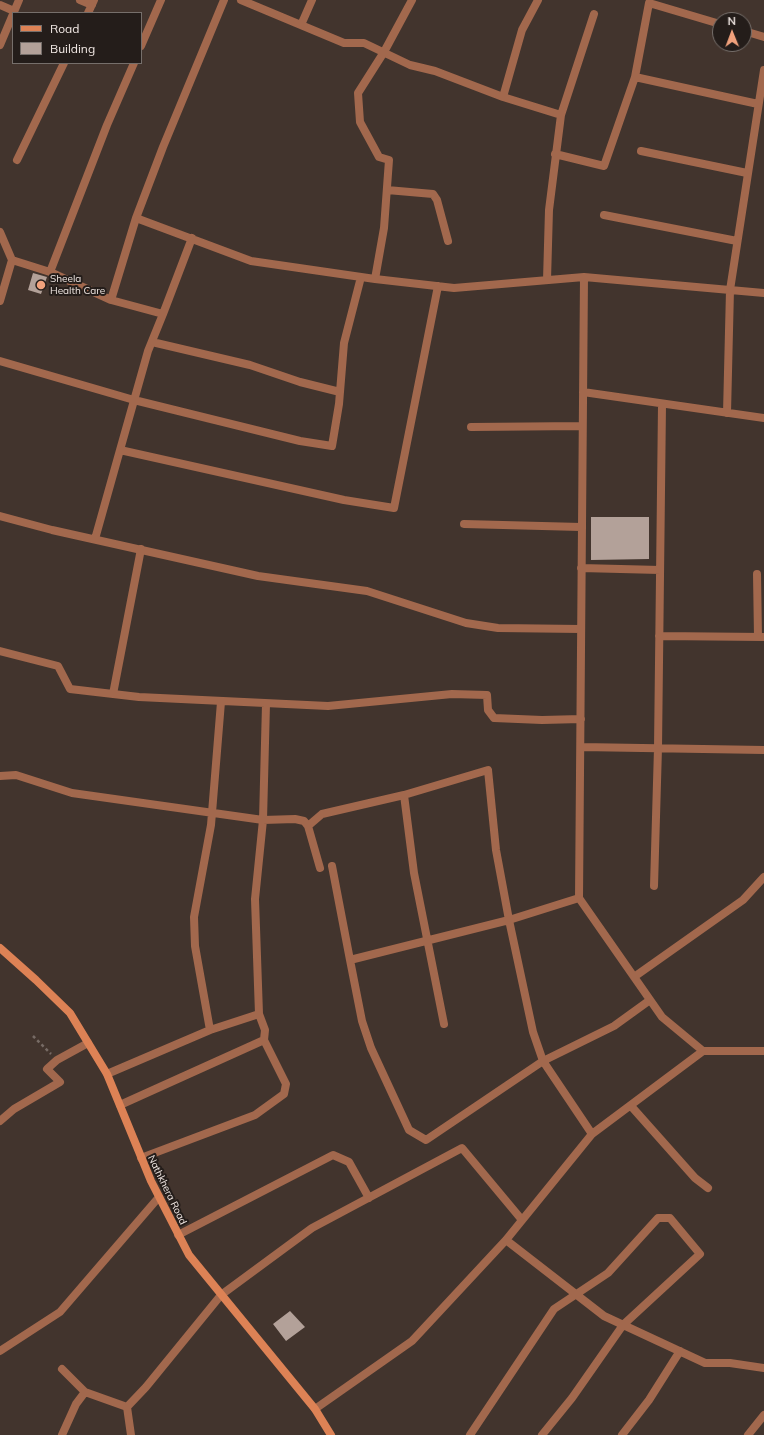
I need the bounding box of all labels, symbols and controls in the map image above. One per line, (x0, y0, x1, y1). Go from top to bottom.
legend (12, 12, 142, 64)
north arrow (712, 12, 752, 52)
text: N (728, 14, 736, 28)
text: Road (50, 21, 79, 36)
text: Building (50, 41, 95, 56)
place label: Sheela Health Care (50, 273, 105, 296)
marker: Sheela Health Care (35, 279, 47, 291)
street label: Nathkhera Road (145, 1153, 189, 1227)

